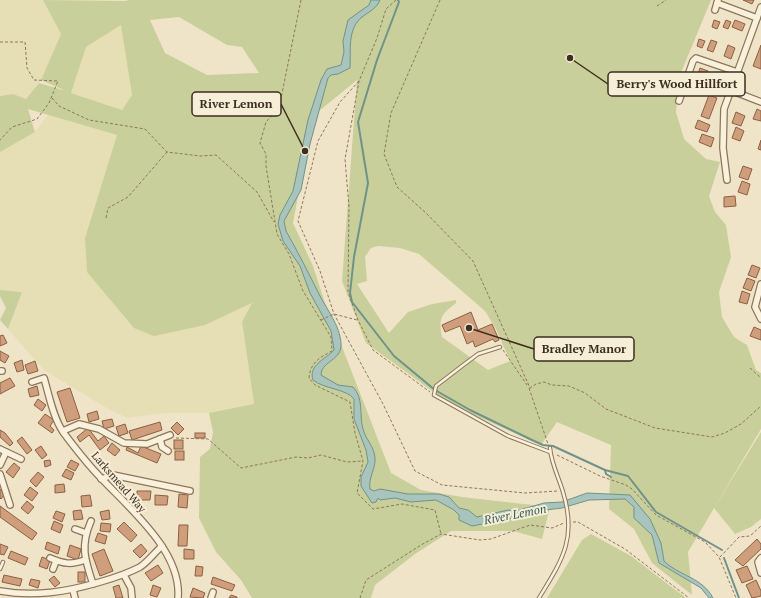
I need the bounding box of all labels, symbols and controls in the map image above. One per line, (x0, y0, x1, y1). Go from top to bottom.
callout: Berry's Wood Hillfort (608, 72, 745, 96)
text: Berry's Wood Hillfort (616, 76, 738, 91)
callout: River Lemon (192, 92, 281, 116)
text: River Lemon (200, 96, 273, 111)
callout: Bradley Manor (534, 337, 634, 361)
text: Bradley Manor (542, 341, 627, 356)
street label: Larksmead Way (89, 449, 150, 516)
water label: River Lemon (482, 501, 547, 528)

